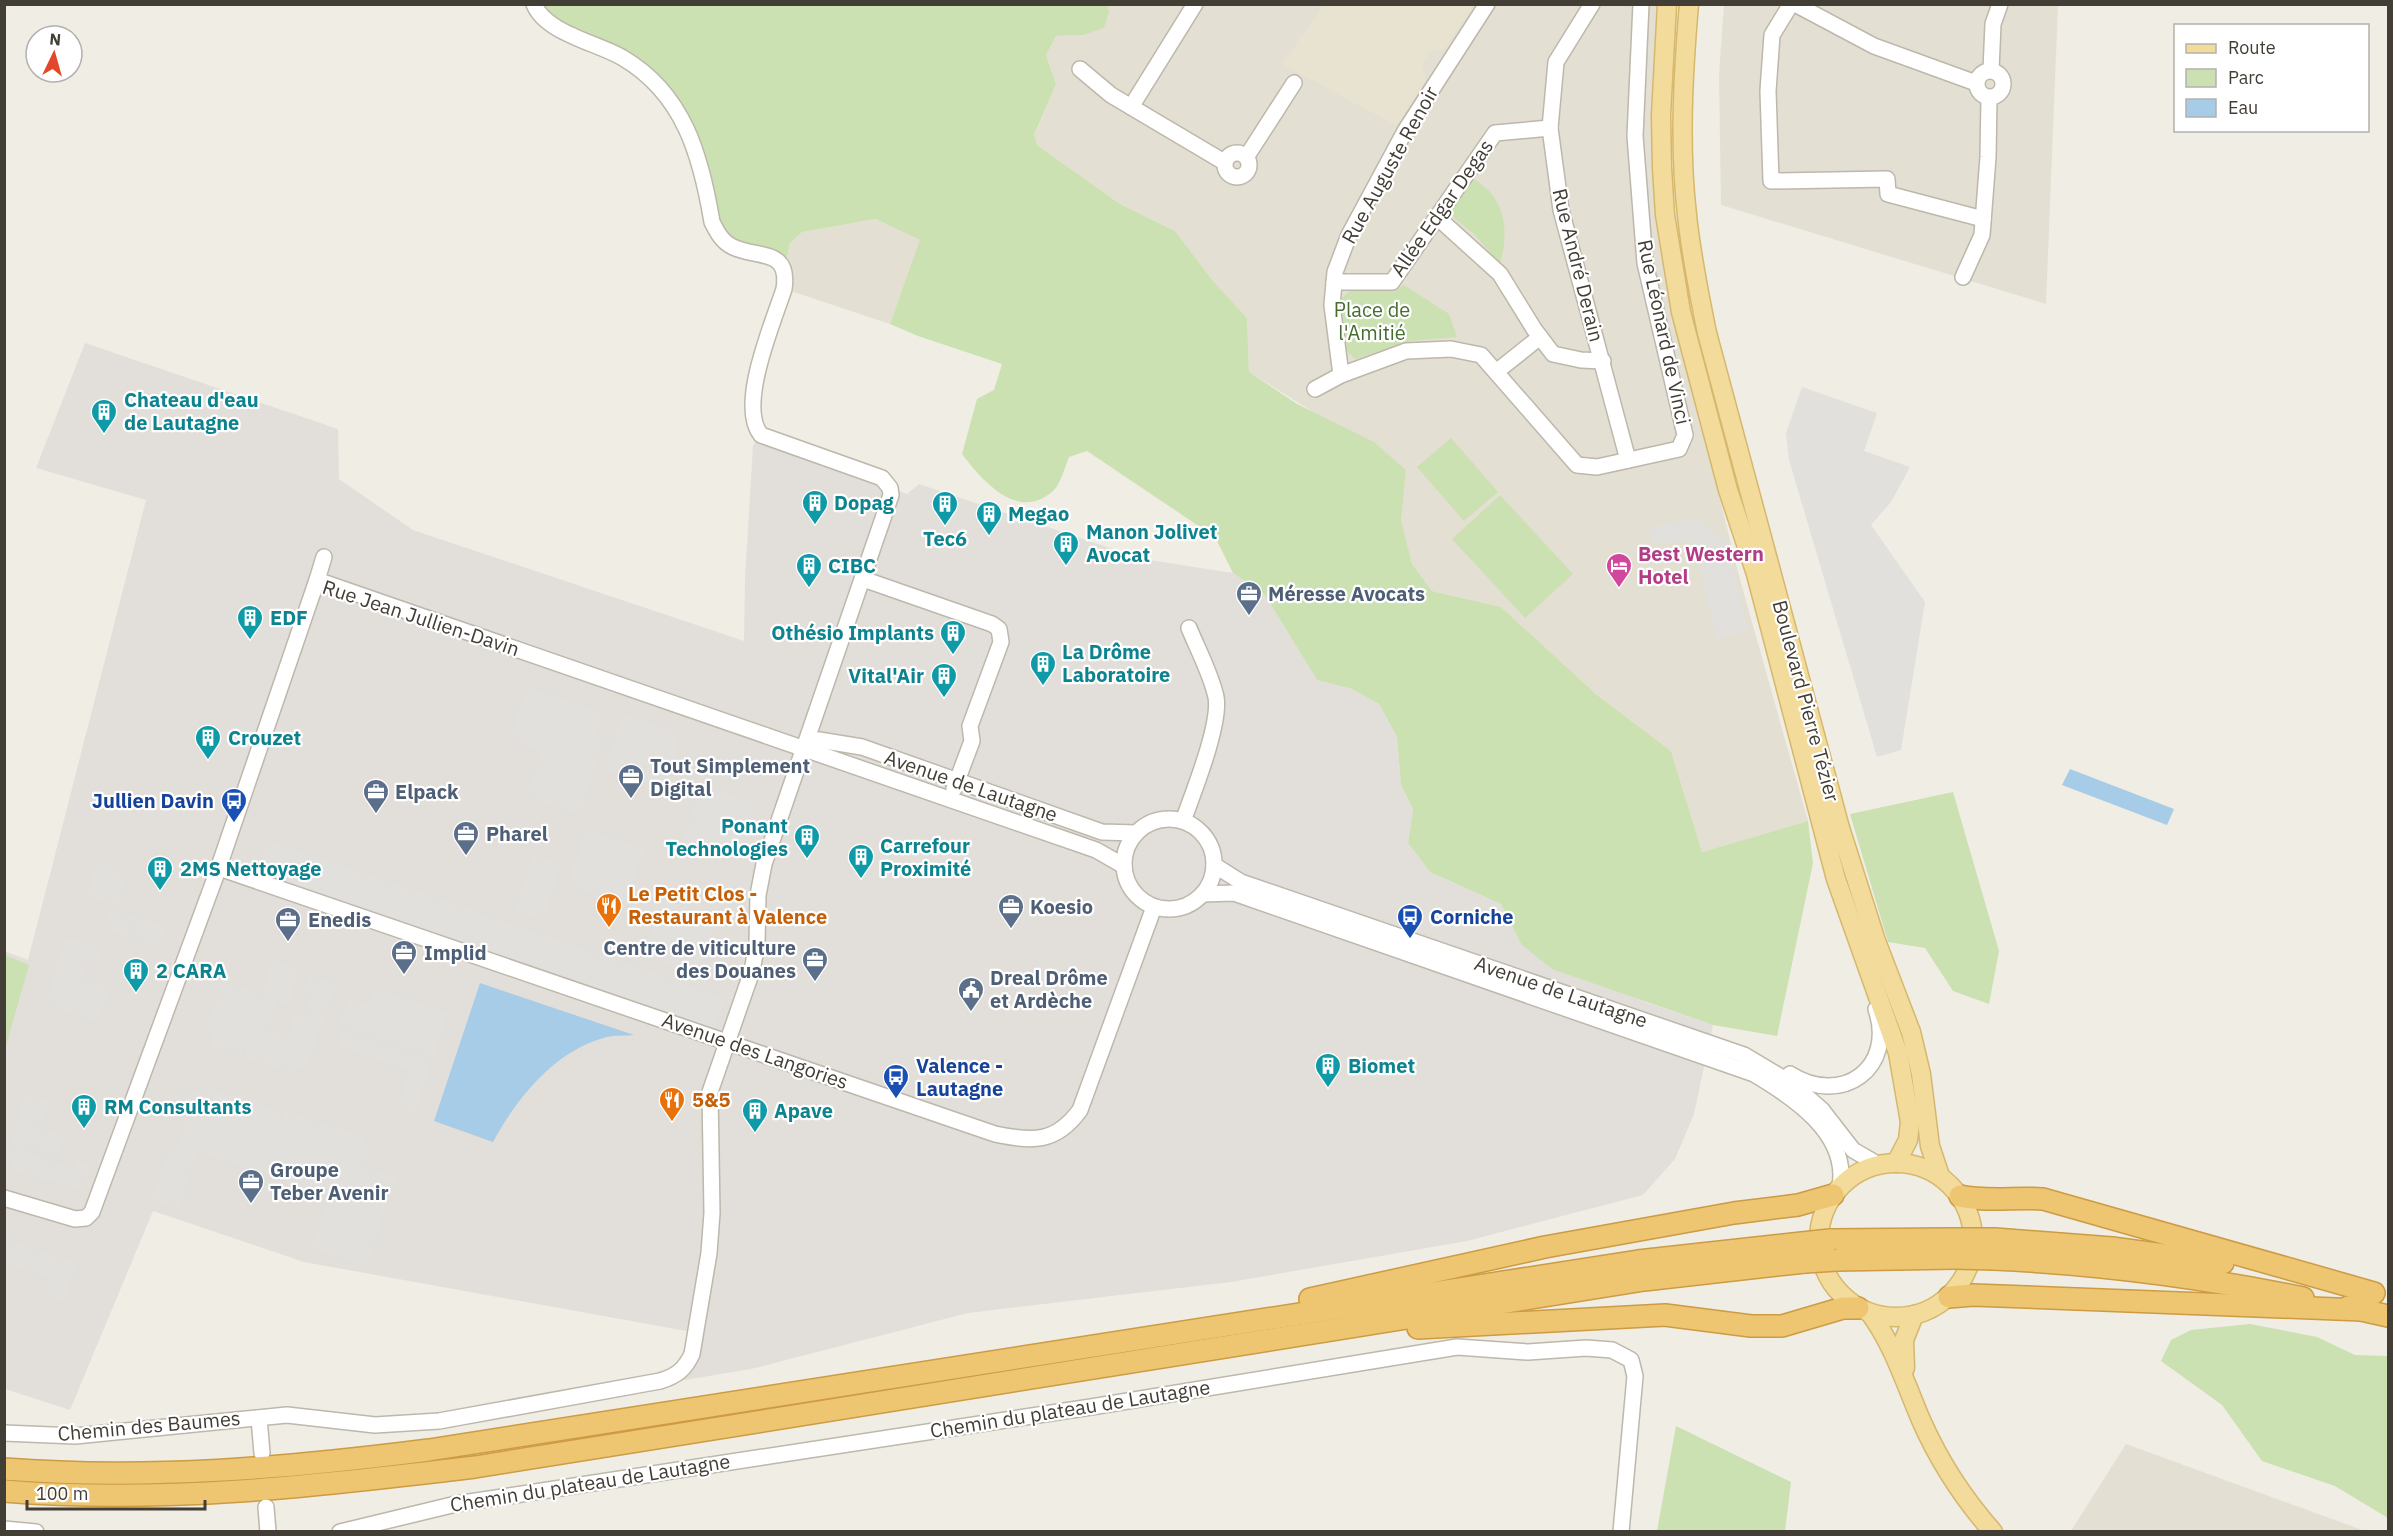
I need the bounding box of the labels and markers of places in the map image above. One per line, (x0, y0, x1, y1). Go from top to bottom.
place label: Chateau d'eau de Lautagne (124, 386, 259, 436)
building icon: Chateau d'eau de Lautagne (89, 397, 119, 435)
building icon: Dopag (800, 488, 830, 526)
place label: Dopag (834, 489, 895, 516)
building icon: Tec6 (930, 489, 960, 527)
building icon: Megao (974, 499, 1004, 537)
place label: Megao (1008, 500, 1069, 527)
place label: Manon Jolivet Avocat (1086, 518, 1217, 568)
place label: Tec6 (923, 525, 967, 552)
building icon: Manon Jolivet Avocat (1051, 529, 1081, 567)
place label: Best Western Hotel (1638, 540, 1764, 590)
building icon: CIBC (794, 551, 824, 589)
hotel icon: Best Western Hotel (1604, 551, 1634, 589)
place label: CIBC (828, 552, 876, 579)
office icon: Méresse Avocats (1234, 579, 1264, 617)
place label: Méresse Avocats (1268, 580, 1425, 607)
building icon: EDF (235, 603, 265, 641)
place label: EDF (270, 604, 308, 631)
building icon: Othésio Implants (938, 618, 968, 656)
place label: Othésio Implants (771, 619, 934, 646)
place label: La Drôme Laboratoire (1062, 638, 1170, 688)
building icon: La Drôme Laboratoire (1028, 649, 1058, 687)
building icon: Vital'Air (929, 661, 959, 699)
place label: Vital'Air (848, 662, 924, 689)
building icon: Crouzet (193, 723, 223, 761)
place label: Crouzet (228, 724, 301, 751)
place label: Tout Simplement Digital (650, 752, 810, 802)
office icon: Tout Simplement Digital (616, 762, 646, 800)
office icon: Elpack (361, 777, 391, 815)
place label: Elpack (395, 778, 459, 805)
bus stop icon: Jullien Davin (219, 786, 249, 824)
place label: Jullien Davin (92, 787, 214, 814)
place label: Ponant Technologies (666, 812, 788, 862)
office icon: Pharel (451, 819, 481, 857)
place label: Pharel (486, 820, 548, 847)
building icon: Ponant Technologies (792, 822, 822, 860)
place label: Carrefour Proximité (880, 832, 971, 882)
building icon: Carrefour Proximité (846, 842, 876, 880)
building icon: 2MS Nettoyage (145, 854, 175, 892)
place label: 2MS Nettoyage (180, 855, 321, 882)
place label: Le Petit Clos - Restaurant à Valence (628, 880, 827, 930)
restaurant icon: Le Petit Clos - Restaurant à Valence (594, 891, 624, 929)
office icon: Koesio (996, 892, 1026, 930)
place label: Koesio (1030, 893, 1093, 920)
bus stop icon: Corniche (1395, 902, 1425, 940)
place label: Corniche (1430, 903, 1514, 930)
office icon: Enedis (273, 905, 303, 943)
place label: Enedis (308, 906, 371, 933)
place label: Centre de viticulture des Douanes (603, 934, 796, 984)
office icon: Implid (389, 938, 419, 976)
place label: Implid (424, 939, 487, 966)
office icon: Centre de viticulture des Douanes (800, 945, 830, 983)
building icon: 2 CARA (121, 956, 151, 994)
place label: 2 CARA (156, 957, 227, 984)
place label: Dreal Drôme et Ardèche (990, 964, 1108, 1014)
public building icon: Dreal Drôme et Ardèche (956, 975, 986, 1013)
building icon: Biomet (1313, 1051, 1343, 1089)
place label: Valence - Lautagne (916, 1052, 1003, 1102)
place label: Biomet (1348, 1052, 1415, 1079)
bus stop icon: Valence - Lautagne (881, 1062, 911, 1100)
restaurant icon: 5&5 (657, 1085, 687, 1123)
place label: 5&5 (692, 1086, 730, 1113)
building icon: RM Consultants (69, 1092, 99, 1130)
place label: RM Consultants (104, 1093, 251, 1120)
building icon: Apave (740, 1096, 770, 1134)
place label: Apave (774, 1097, 833, 1124)
place label: Groupe Teber Avenir (270, 1156, 388, 1206)
office icon: Groupe Teber Avenir (236, 1167, 266, 1205)

